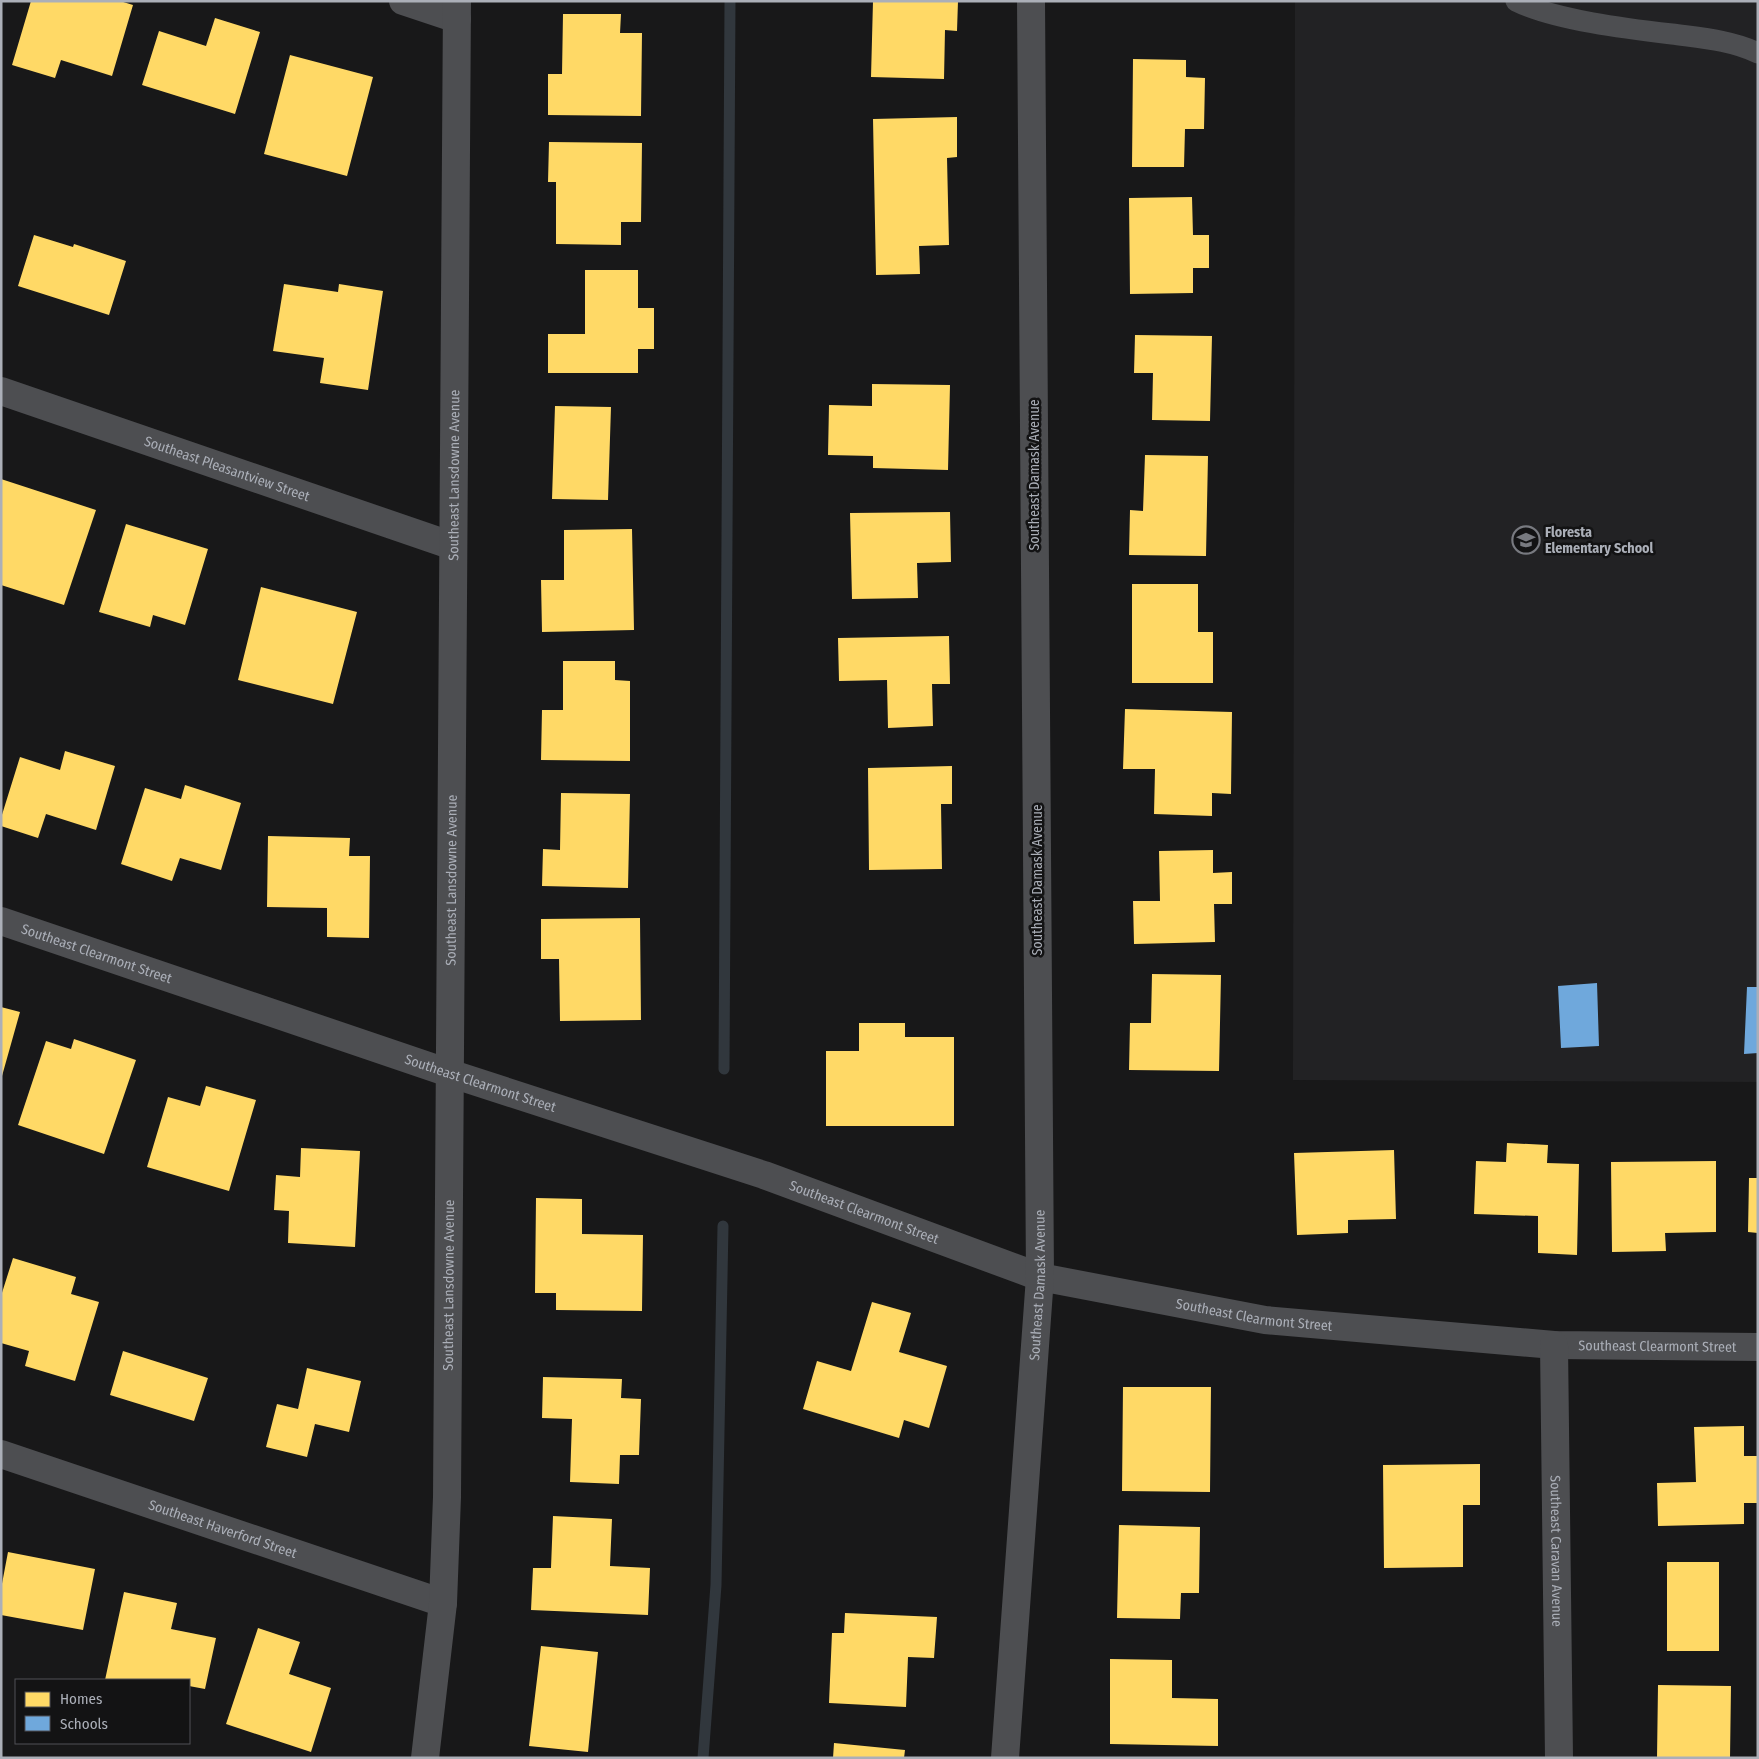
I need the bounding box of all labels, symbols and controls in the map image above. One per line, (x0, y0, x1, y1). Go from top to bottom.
street label: Southeast Lansdowne Avenue (445, 389, 463, 561)
street label: Southeast Damask Avenue (1026, 399, 1043, 551)
street label: Southeast Pleasantview Street (142, 432, 312, 505)
place label: Floresta Elementary School (1545, 524, 1654, 557)
school or university icon: Floresta Elementary School (1511, 525, 1541, 555)
street label: Southeast Lansdowne Avenue (442, 794, 460, 966)
street label: Southeast Damask Avenue (1029, 804, 1046, 956)
street label: Southeast Clearmont Street (19, 920, 175, 987)
street label: Southeast Clearmont Street (403, 1050, 559, 1116)
street label: Southeast Clearmont Street (787, 1177, 942, 1248)
street label: Southeast Lansdowne Avenue (439, 1199, 457, 1371)
street label: Southeast Damask Avenue (1025, 1209, 1049, 1361)
street label: Southeast Clearmont Street (1174, 1295, 1333, 1334)
street label: Southeast Clearmont Street (1578, 1337, 1737, 1355)
street label: Southeast Caravan Avenue (1547, 1475, 1566, 1627)
street label: Southeast Haverford Street (146, 1496, 300, 1562)
legend (15, 1679, 190, 1744)
text: Homes (60, 1690, 102, 1708)
text: Schools (60, 1715, 108, 1733)

